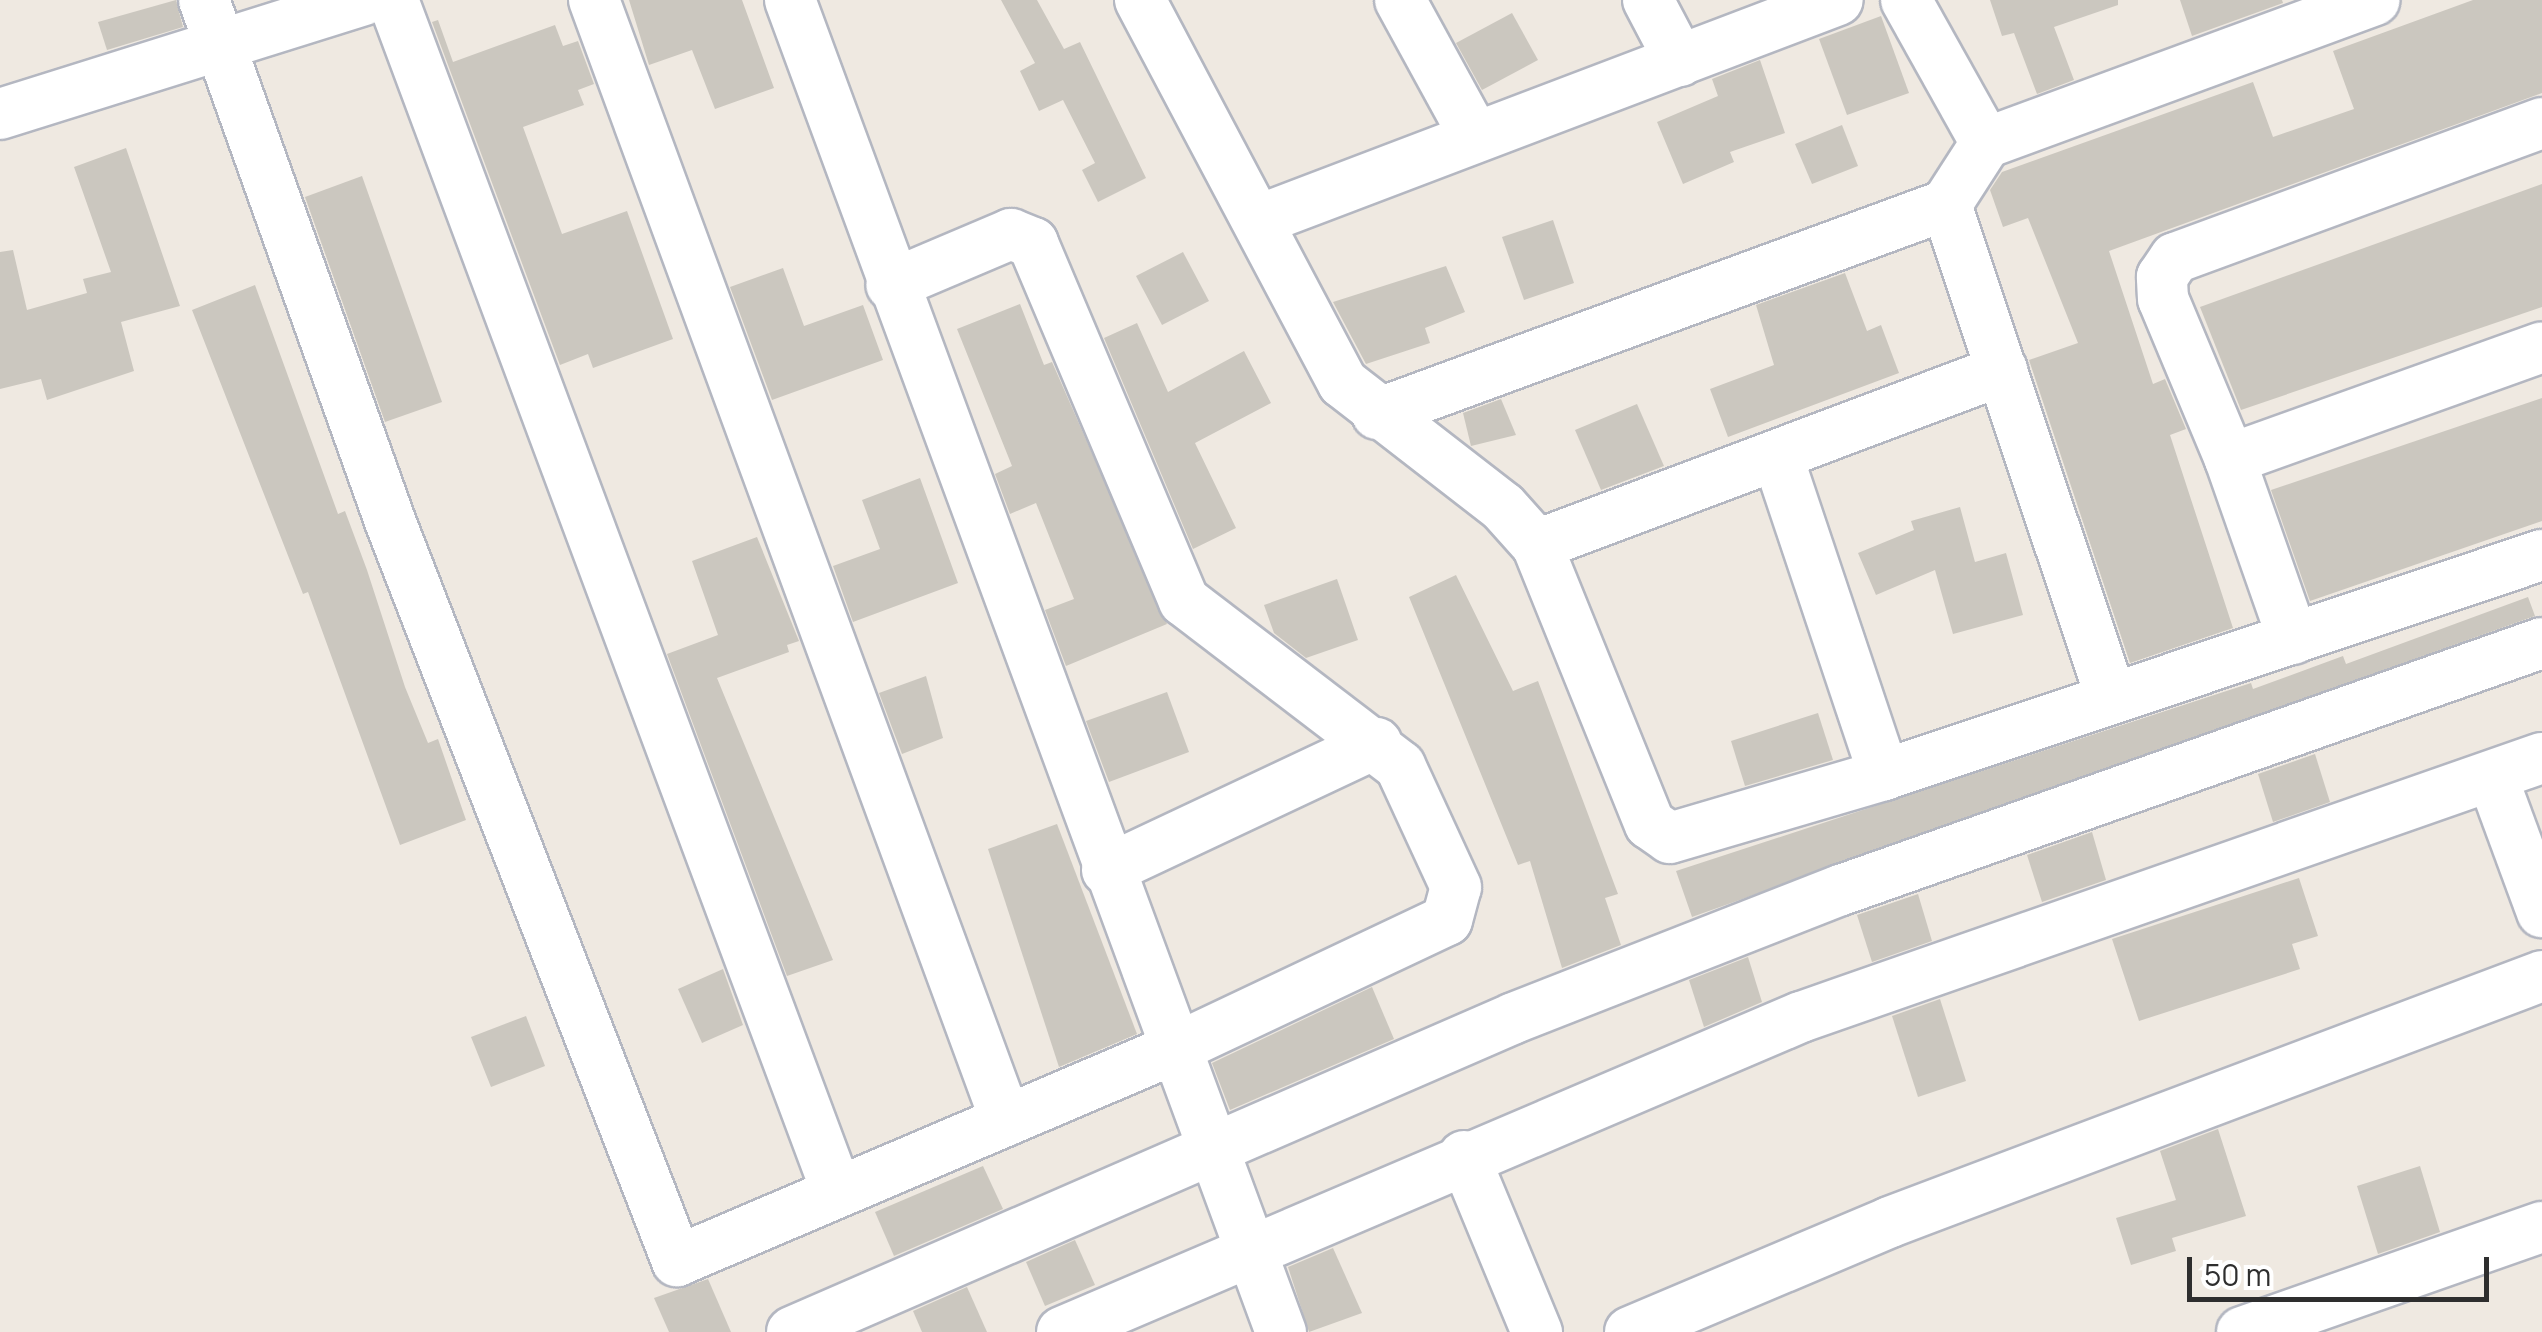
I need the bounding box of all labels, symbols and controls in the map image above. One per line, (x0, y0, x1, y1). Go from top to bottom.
scale bar (2192, 1237, 2494, 1299)
text: 50 m (2204, 1254, 2271, 1295)

